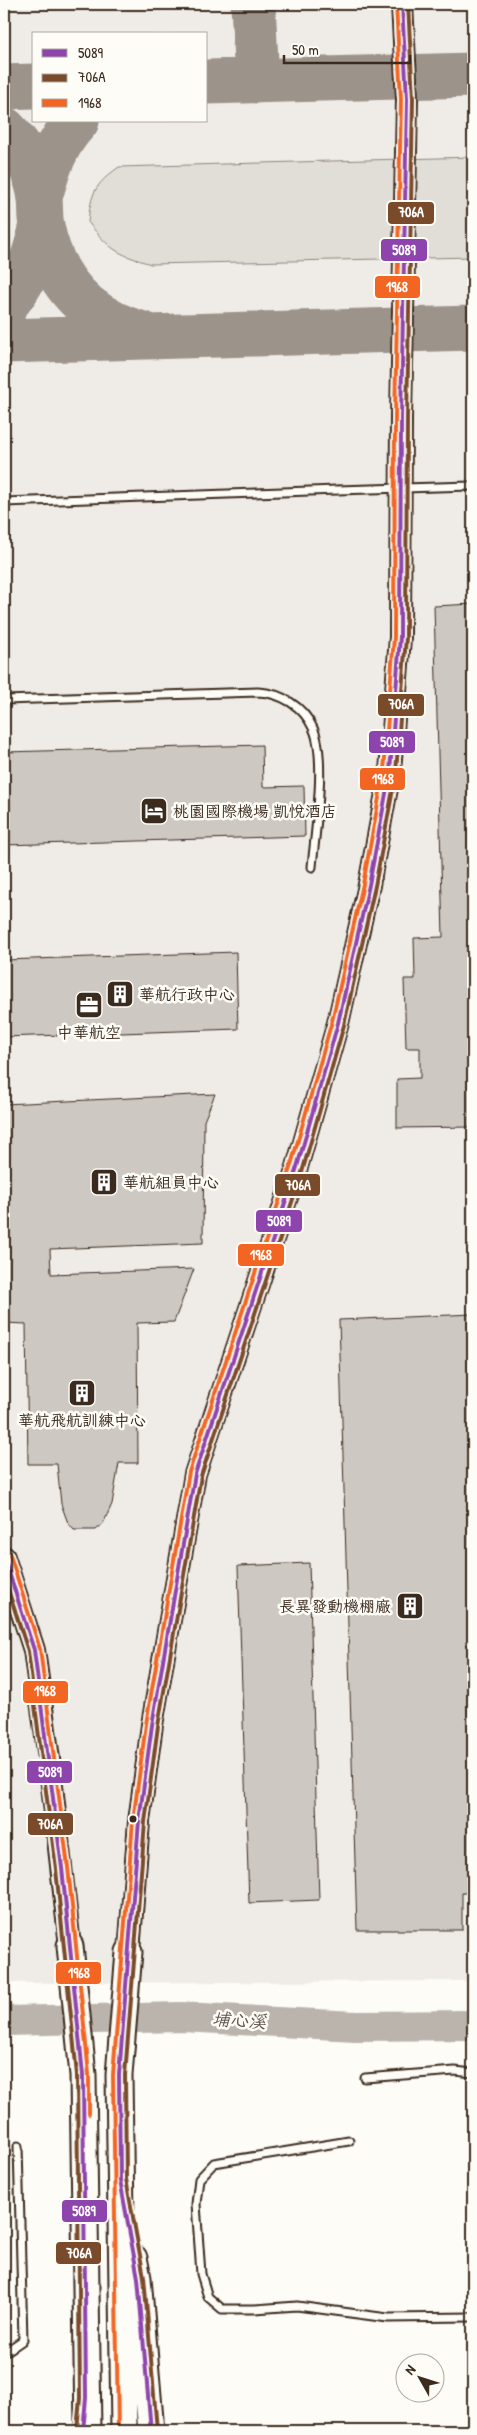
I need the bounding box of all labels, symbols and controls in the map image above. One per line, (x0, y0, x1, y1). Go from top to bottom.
legend (32, 32, 208, 122)
scale bar (284, 32, 411, 64)
text: 50 m (292, 39, 319, 60)
text: 5089 (78, 42, 104, 63)
text: 706A (78, 66, 106, 87)
text: 1968 (78, 92, 101, 113)
line badge: 706A (387, 201, 435, 225)
text: 706A (397, 202, 424, 221)
line badge: 5089 (380, 238, 428, 262)
text: 5089 (392, 240, 417, 259)
line badge: 1968 (374, 275, 421, 299)
text: 1968 (386, 277, 408, 296)
line badge: 706A (377, 693, 425, 717)
text: 706A (387, 694, 414, 713)
line badge: 5089 (368, 730, 416, 754)
text: 5089 (380, 732, 405, 751)
line badge: 1968 (359, 767, 406, 791)
text: 1968 (372, 769, 394, 788)
hotel icon: 桃園國際機場 凱悅酒店 (139, 796, 169, 826)
place label: 桃園國際機場 凱悅酒店 (173, 800, 337, 822)
building icon: 華航行政中心 (105, 979, 135, 1009)
place label: 華航行政中心 (139, 983, 235, 1005)
office icon: 中華航空 (74, 990, 104, 1020)
place label: 中華航空 (57, 1021, 121, 1043)
building icon: 華航組員中心 (89, 1167, 119, 1197)
place label: 華航組員中心 (123, 1171, 219, 1193)
line badge: 706A (274, 1173, 321, 1197)
text: 706A (284, 1175, 311, 1194)
line badge: 5089 (255, 1209, 303, 1233)
text: 5089 (267, 1211, 292, 1230)
line badge: 1968 (237, 1243, 285, 1267)
text: 1968 (250, 1245, 272, 1264)
building icon: 華航飛航訓練中心 (67, 1378, 97, 1408)
place label: 華航飛航訓練中心 (18, 1409, 146, 1431)
building icon: 長異發動機棚廠 (395, 1591, 425, 1621)
place label: 長異發動機棚廠 (279, 1595, 391, 1617)
line badge: 1968 (22, 1680, 69, 1704)
text: 1968 (34, 1681, 56, 1700)
line badge: 5089 (26, 1760, 73, 1784)
text: 5089 (38, 1762, 63, 1781)
line badge: 706A (27, 1812, 74, 1836)
text: 706A (36, 1814, 63, 1833)
unlabelled marker (128, 1814, 138, 1824)
line badge: 1968 (55, 1961, 102, 1985)
text: 1968 (68, 1963, 90, 1982)
water label: 埔心溪 (211, 2006, 268, 2034)
line badge: 5089 (61, 2199, 108, 2223)
text: 5089 (72, 2201, 97, 2220)
line badge: 706A (55, 2241, 102, 2265)
text: 706A (65, 2243, 92, 2262)
north arrow (394, 2352, 444, 2402)
text: N (400, 2360, 420, 2378)

